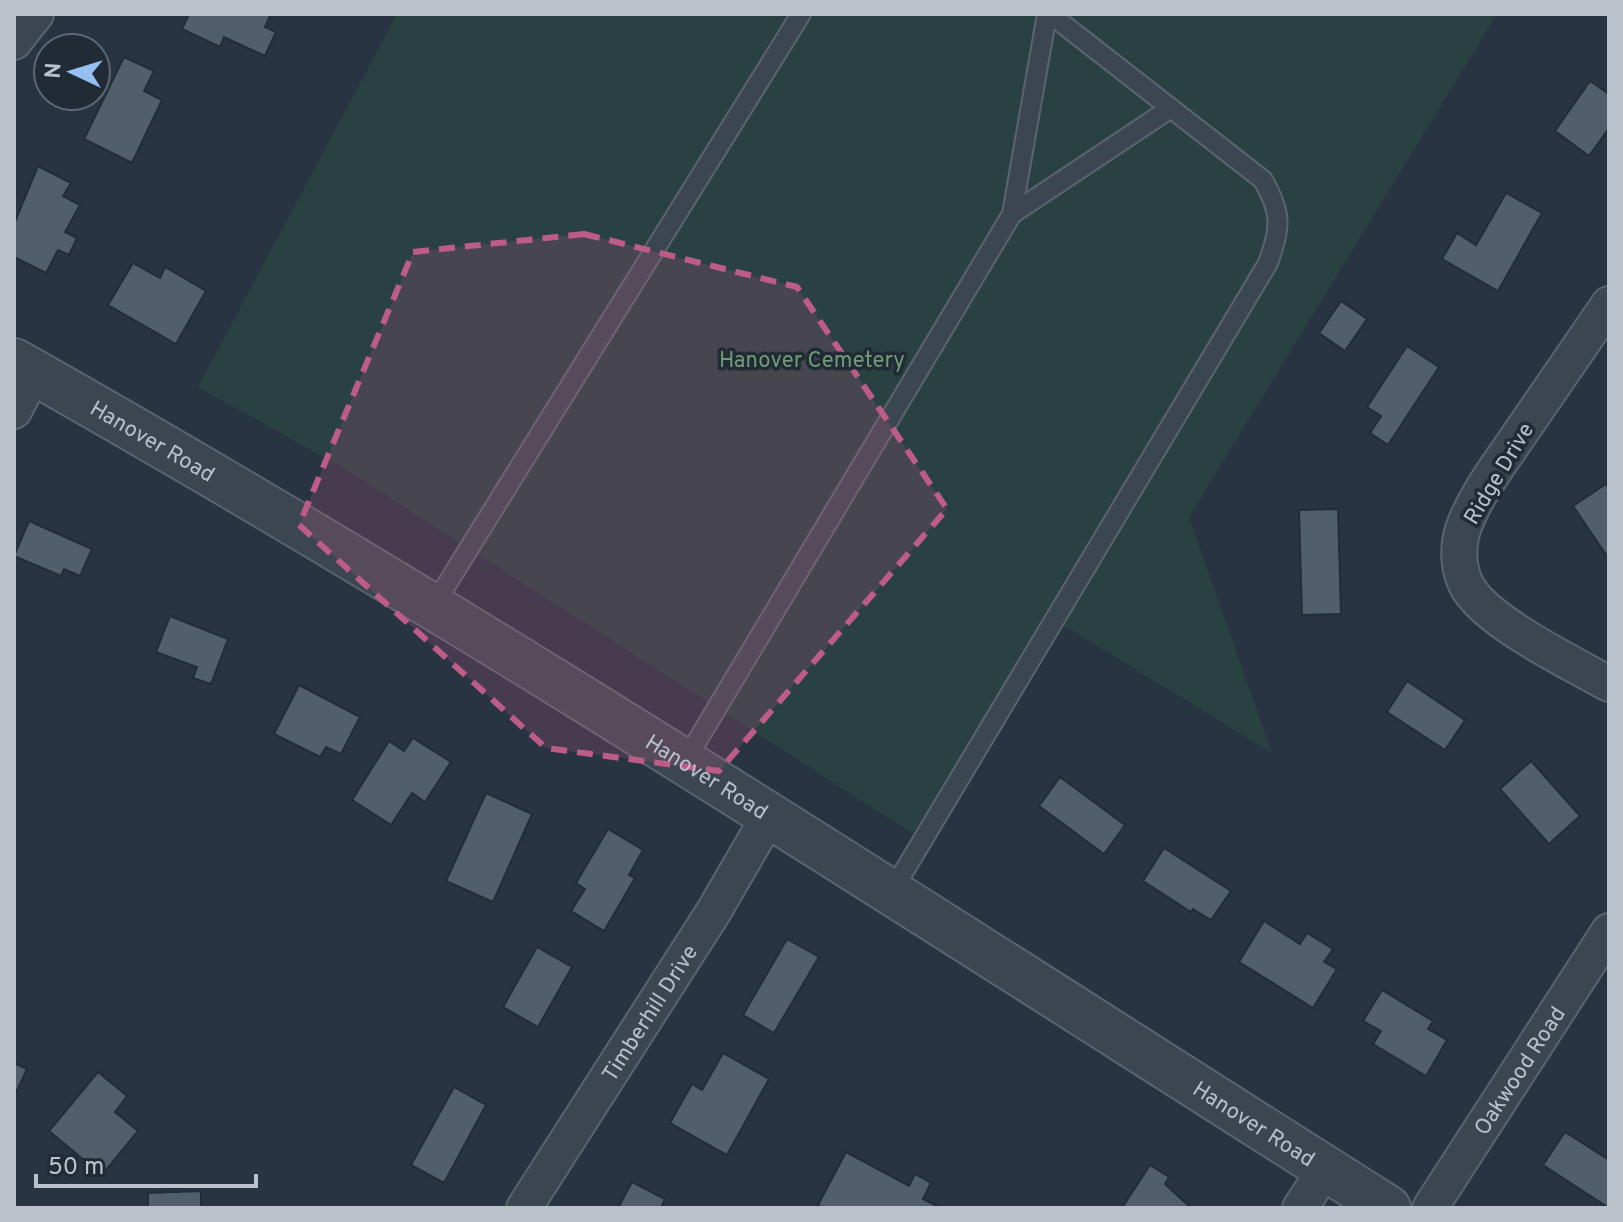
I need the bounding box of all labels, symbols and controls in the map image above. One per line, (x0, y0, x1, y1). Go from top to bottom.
north arrow (32, 32, 112, 112)
text: N (41, 62, 69, 80)
park label: Hanover Cemetery (719, 348, 905, 375)
street label: Hanover Road (85, 396, 219, 489)
street label: Ridge Drive (1459, 418, 1541, 530)
street label: Hanover Road (640, 730, 772, 827)
street label: Timberhill Drive (597, 940, 705, 1087)
street label: Oakwood Road (1470, 1002, 1573, 1141)
street label: Hanover Road (1187, 1077, 1319, 1174)
scale bar (36, 1138, 256, 1188)
text: 50 m (48, 1153, 104, 1183)

